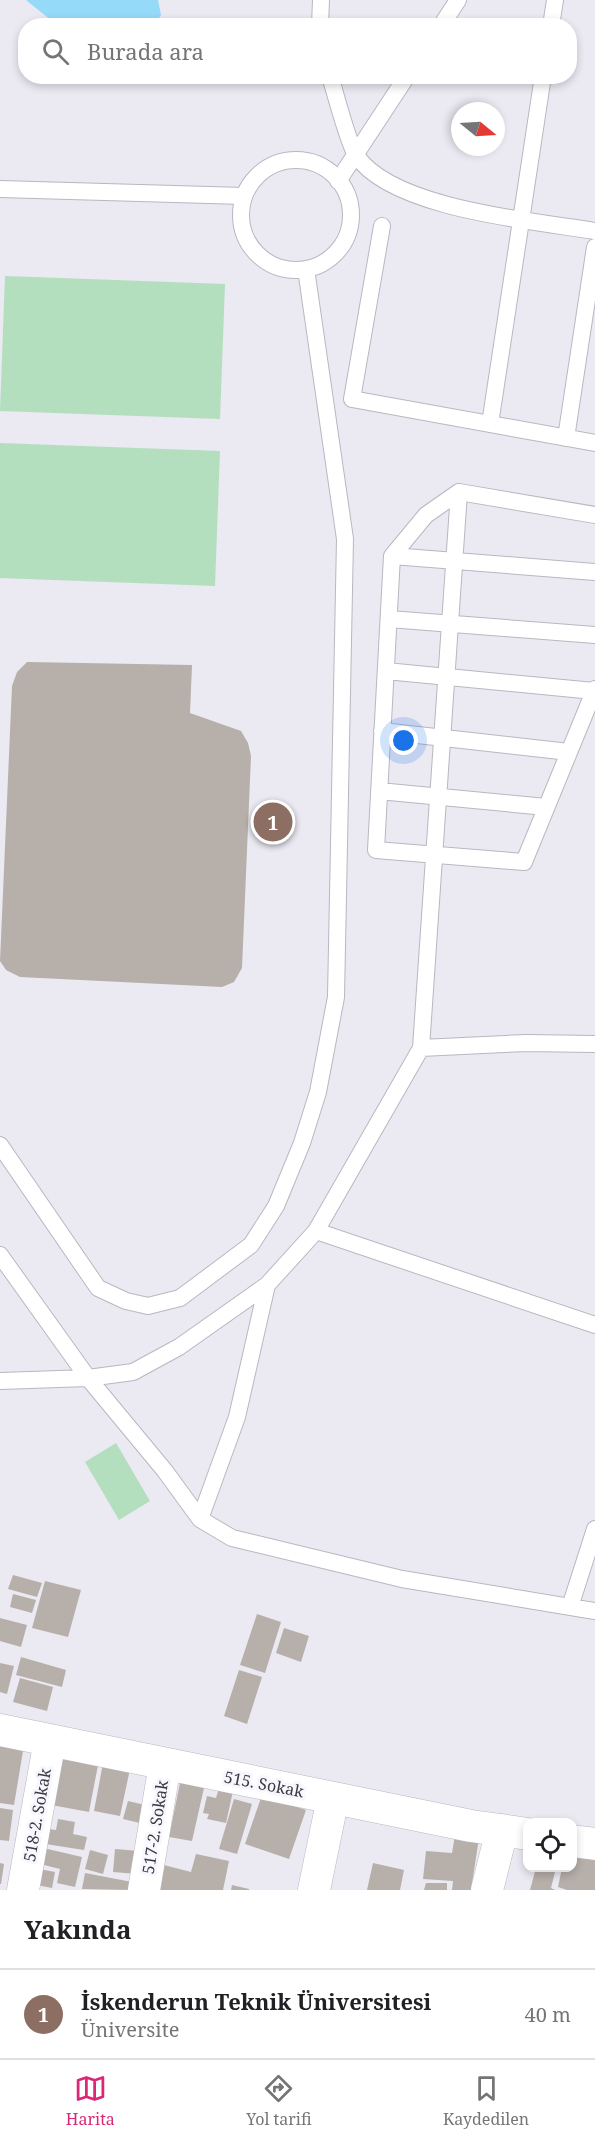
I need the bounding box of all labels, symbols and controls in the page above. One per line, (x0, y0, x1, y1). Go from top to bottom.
search box (18, 18, 577, 84)
icon: search (39, 35, 72, 68)
text: Burada ara (87, 36, 204, 66)
north arrow (451, 102, 505, 156)
your location (389, 726, 418, 755)
pin: 1 (254, 800, 292, 844)
street label: 518-2. Sokak (18, 1766, 56, 1863)
street label: 515. Sokak (222, 1766, 306, 1803)
street label: 517-2. Sokak (137, 1778, 173, 1875)
map controls (523, 1818, 577, 1872)
button: locate (523, 1818, 577, 1872)
text: Yakında (24, 1911, 132, 1947)
text: İskenderun Teknik Üniversitesi (81, 1986, 431, 2016)
text: 1 (38, 2001, 49, 2028)
text: 40 m (525, 2001, 571, 2028)
text: Üniversite (81, 2016, 180, 2043)
tab: Harita (66, 2072, 115, 2130)
tab: Yol tarifi (246, 2072, 312, 2130)
tab: Kaydedilen (443, 2072, 529, 2130)

